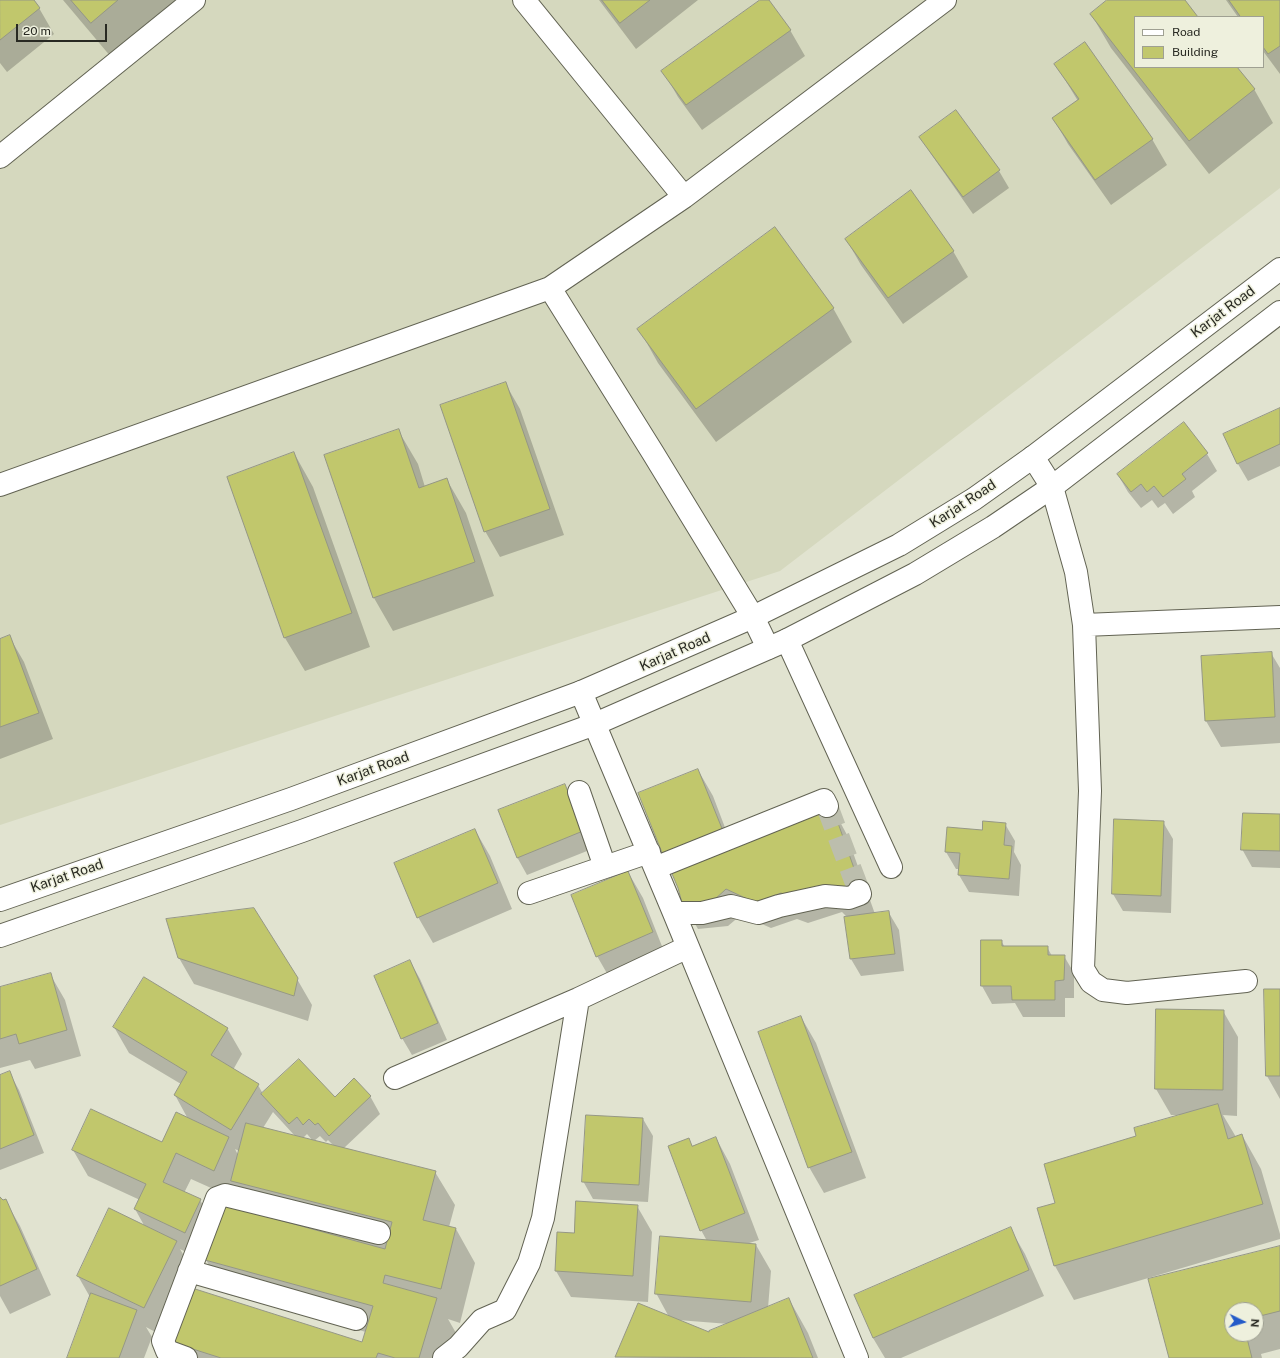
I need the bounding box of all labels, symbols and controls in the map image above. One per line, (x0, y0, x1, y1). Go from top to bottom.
scale bar (18, 16, 109, 42)
legend (1134, 16, 1264, 68)
text: 20 m (23, 24, 51, 38)
text: Road (1172, 25, 1200, 39)
text: Building (1172, 45, 1218, 59)
street label: Karjat Road (1188, 282, 1258, 342)
street label: Karjat Road (927, 476, 999, 532)
street label: Karjat Road (637, 629, 713, 675)
street label: Karjat Road (335, 748, 411, 790)
street label: Karjat Road (28, 856, 106, 896)
north arrow (1224, 1302, 1264, 1342)
text: N (1249, 1318, 1261, 1328)

